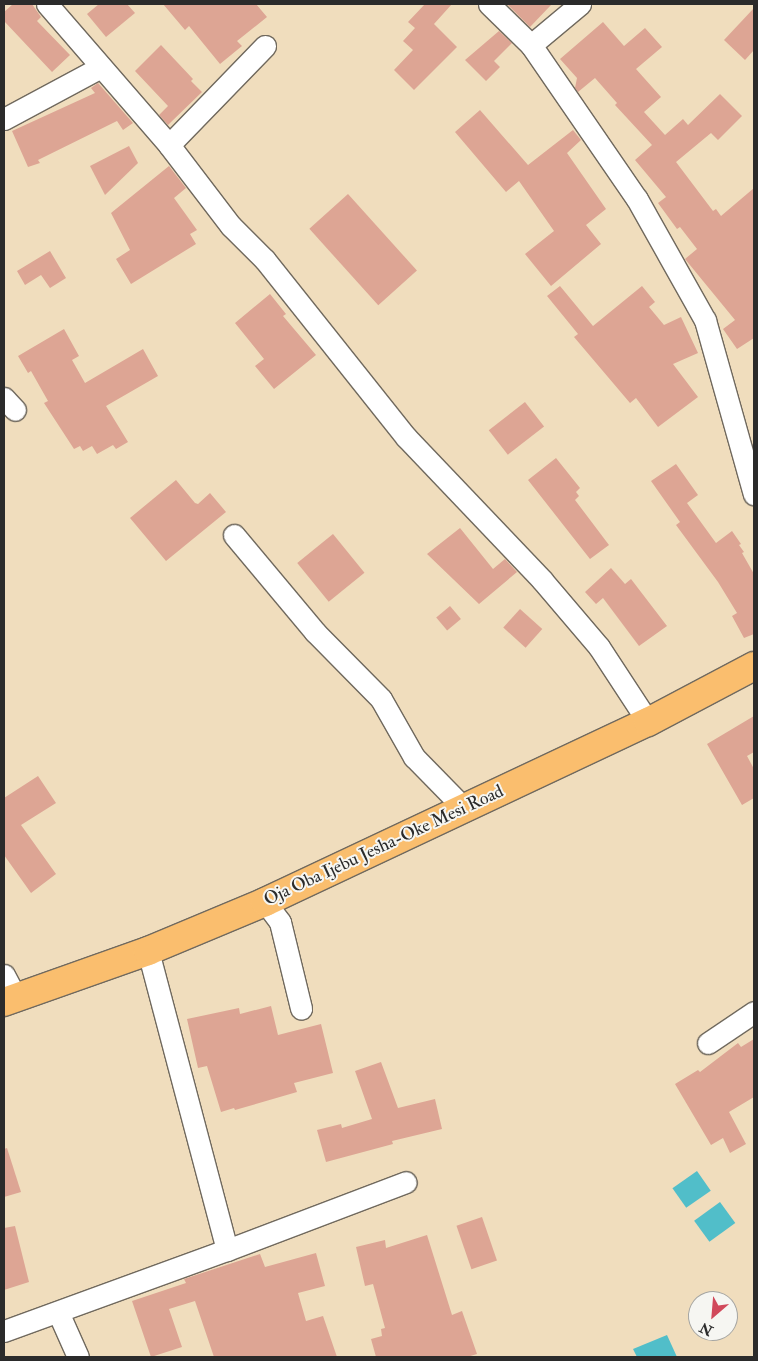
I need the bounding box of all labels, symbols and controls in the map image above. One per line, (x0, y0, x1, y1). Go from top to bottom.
street label: Oja Oba Ijebu Jesha-Oke Mesi Road (261, 781, 507, 911)
north arrow (688, 1291, 738, 1341)
text: N (697, 1319, 716, 1339)

